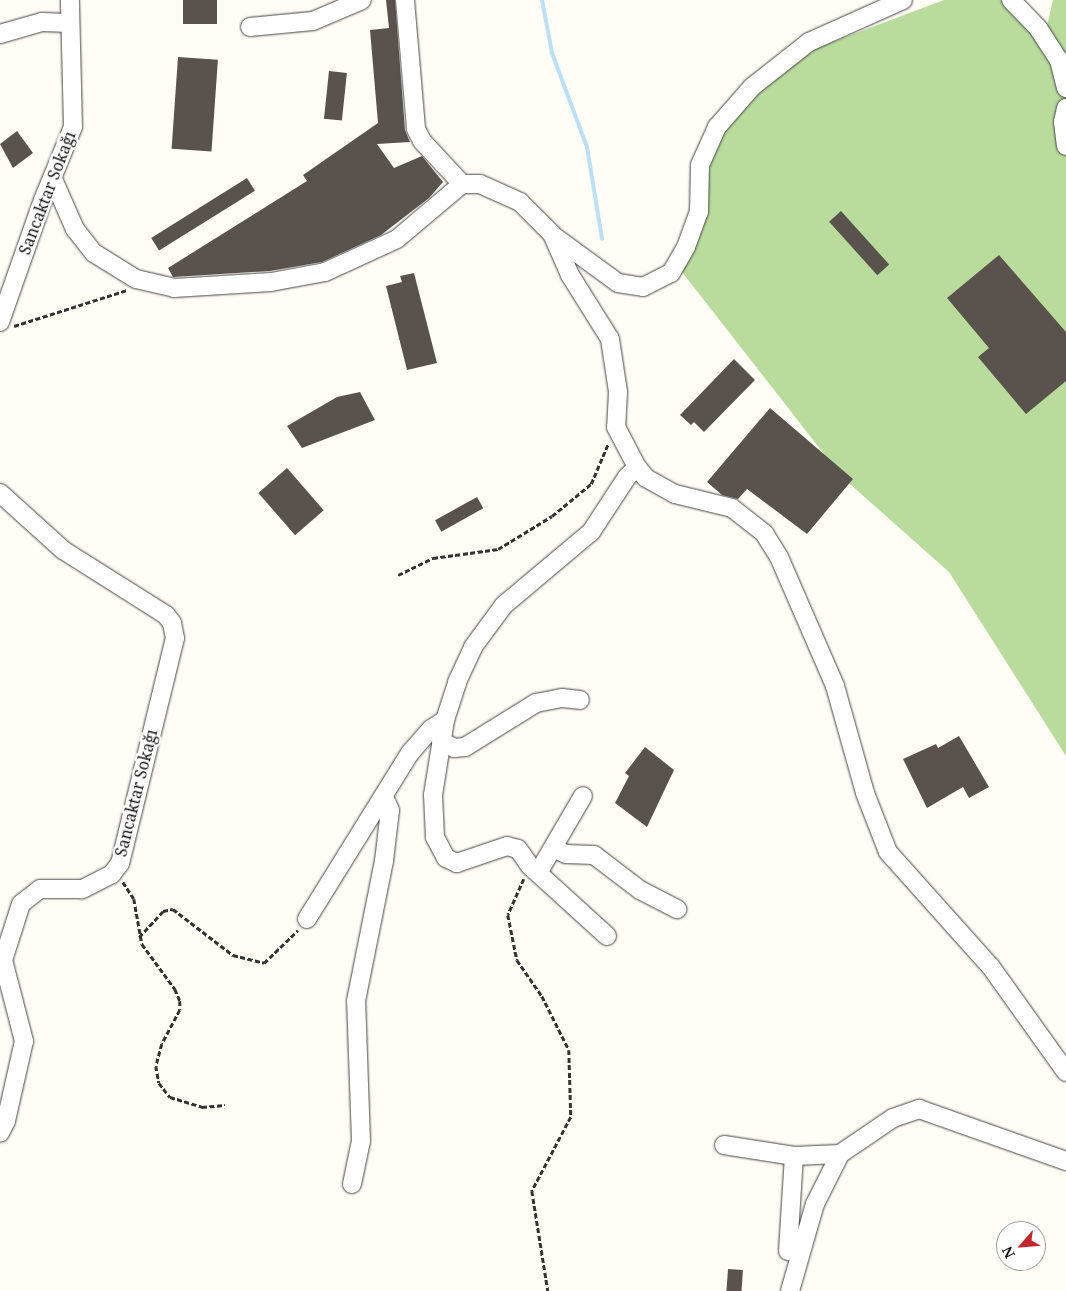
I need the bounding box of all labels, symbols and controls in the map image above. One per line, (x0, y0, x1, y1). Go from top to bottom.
street label: Sancaktar Sokağı (15, 129, 79, 257)
street label: Sancaktar Sokağı (111, 727, 161, 859)
north arrow (996, 1221, 1046, 1271)
text: N (997, 1243, 1019, 1262)

